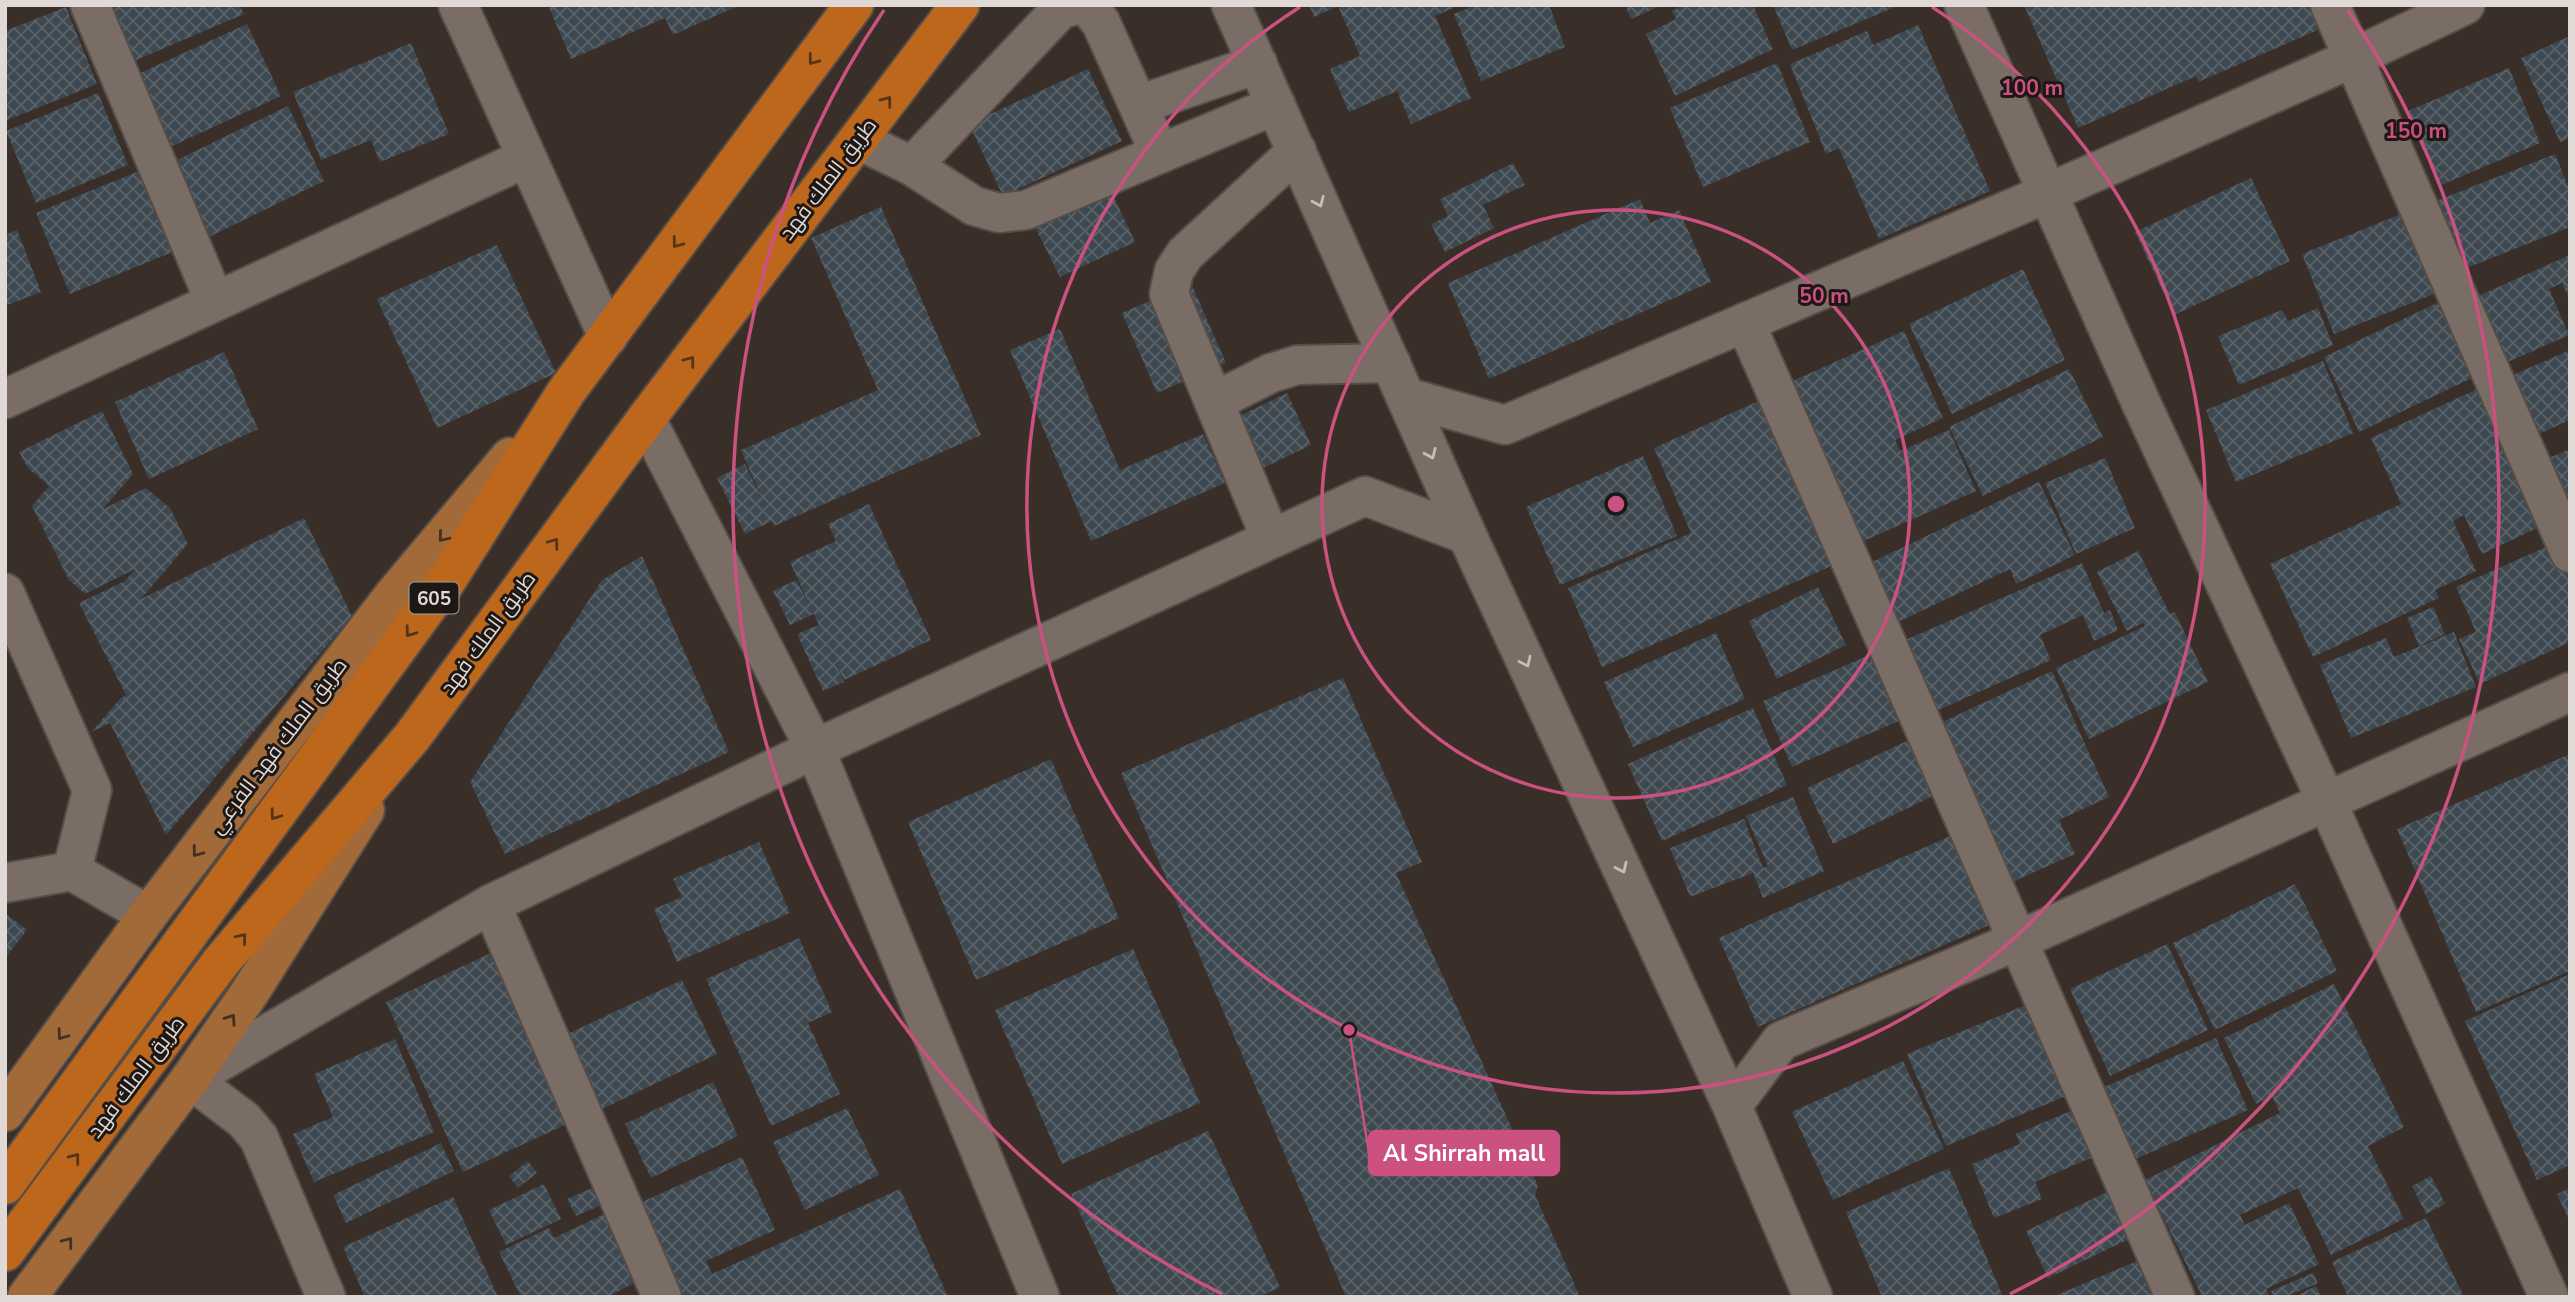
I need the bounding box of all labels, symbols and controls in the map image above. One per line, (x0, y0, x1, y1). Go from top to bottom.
one-way arrow (809, 52, 821, 65)
text: 100 m (2001, 74, 2063, 102)
one-way arrow (878, 97, 891, 109)
street label: طريق الملك فهد (773, 112, 883, 246)
text: 150 m (2385, 117, 2447, 145)
one-way arrow (1311, 195, 1325, 207)
one-way arrow (673, 235, 686, 248)
text: 50 m (1799, 282, 1849, 310)
one-way arrow (682, 356, 694, 369)
one-way arrow (1423, 448, 1437, 460)
centre of rings (1604, 492, 1628, 516)
one-way arrow (439, 529, 451, 542)
one-way arrow (546, 539, 559, 551)
street label: طريق الملك فهد (434, 566, 542, 700)
road number: 605 (410, 582, 458, 614)
one-way arrow (405, 624, 418, 636)
street label: طريق الملك فهد الفرعي (203, 652, 355, 841)
one-way arrow (1518, 654, 1532, 667)
one-way arrow (271, 807, 284, 820)
one-way arrow (193, 844, 206, 856)
one-way arrow (1613, 861, 1627, 873)
one-way arrow (234, 933, 246, 946)
street label: طريق الملك فهد (81, 1010, 191, 1144)
one-way arrow (223, 1014, 235, 1027)
one-way arrow (58, 1027, 70, 1039)
callout: Al Shirrah mall (1369, 1131, 1559, 1175)
text: Al Shirrah mall (1383, 1138, 1546, 1169)
one-way arrow (67, 1153, 80, 1166)
one-way arrow (59, 1237, 72, 1250)

